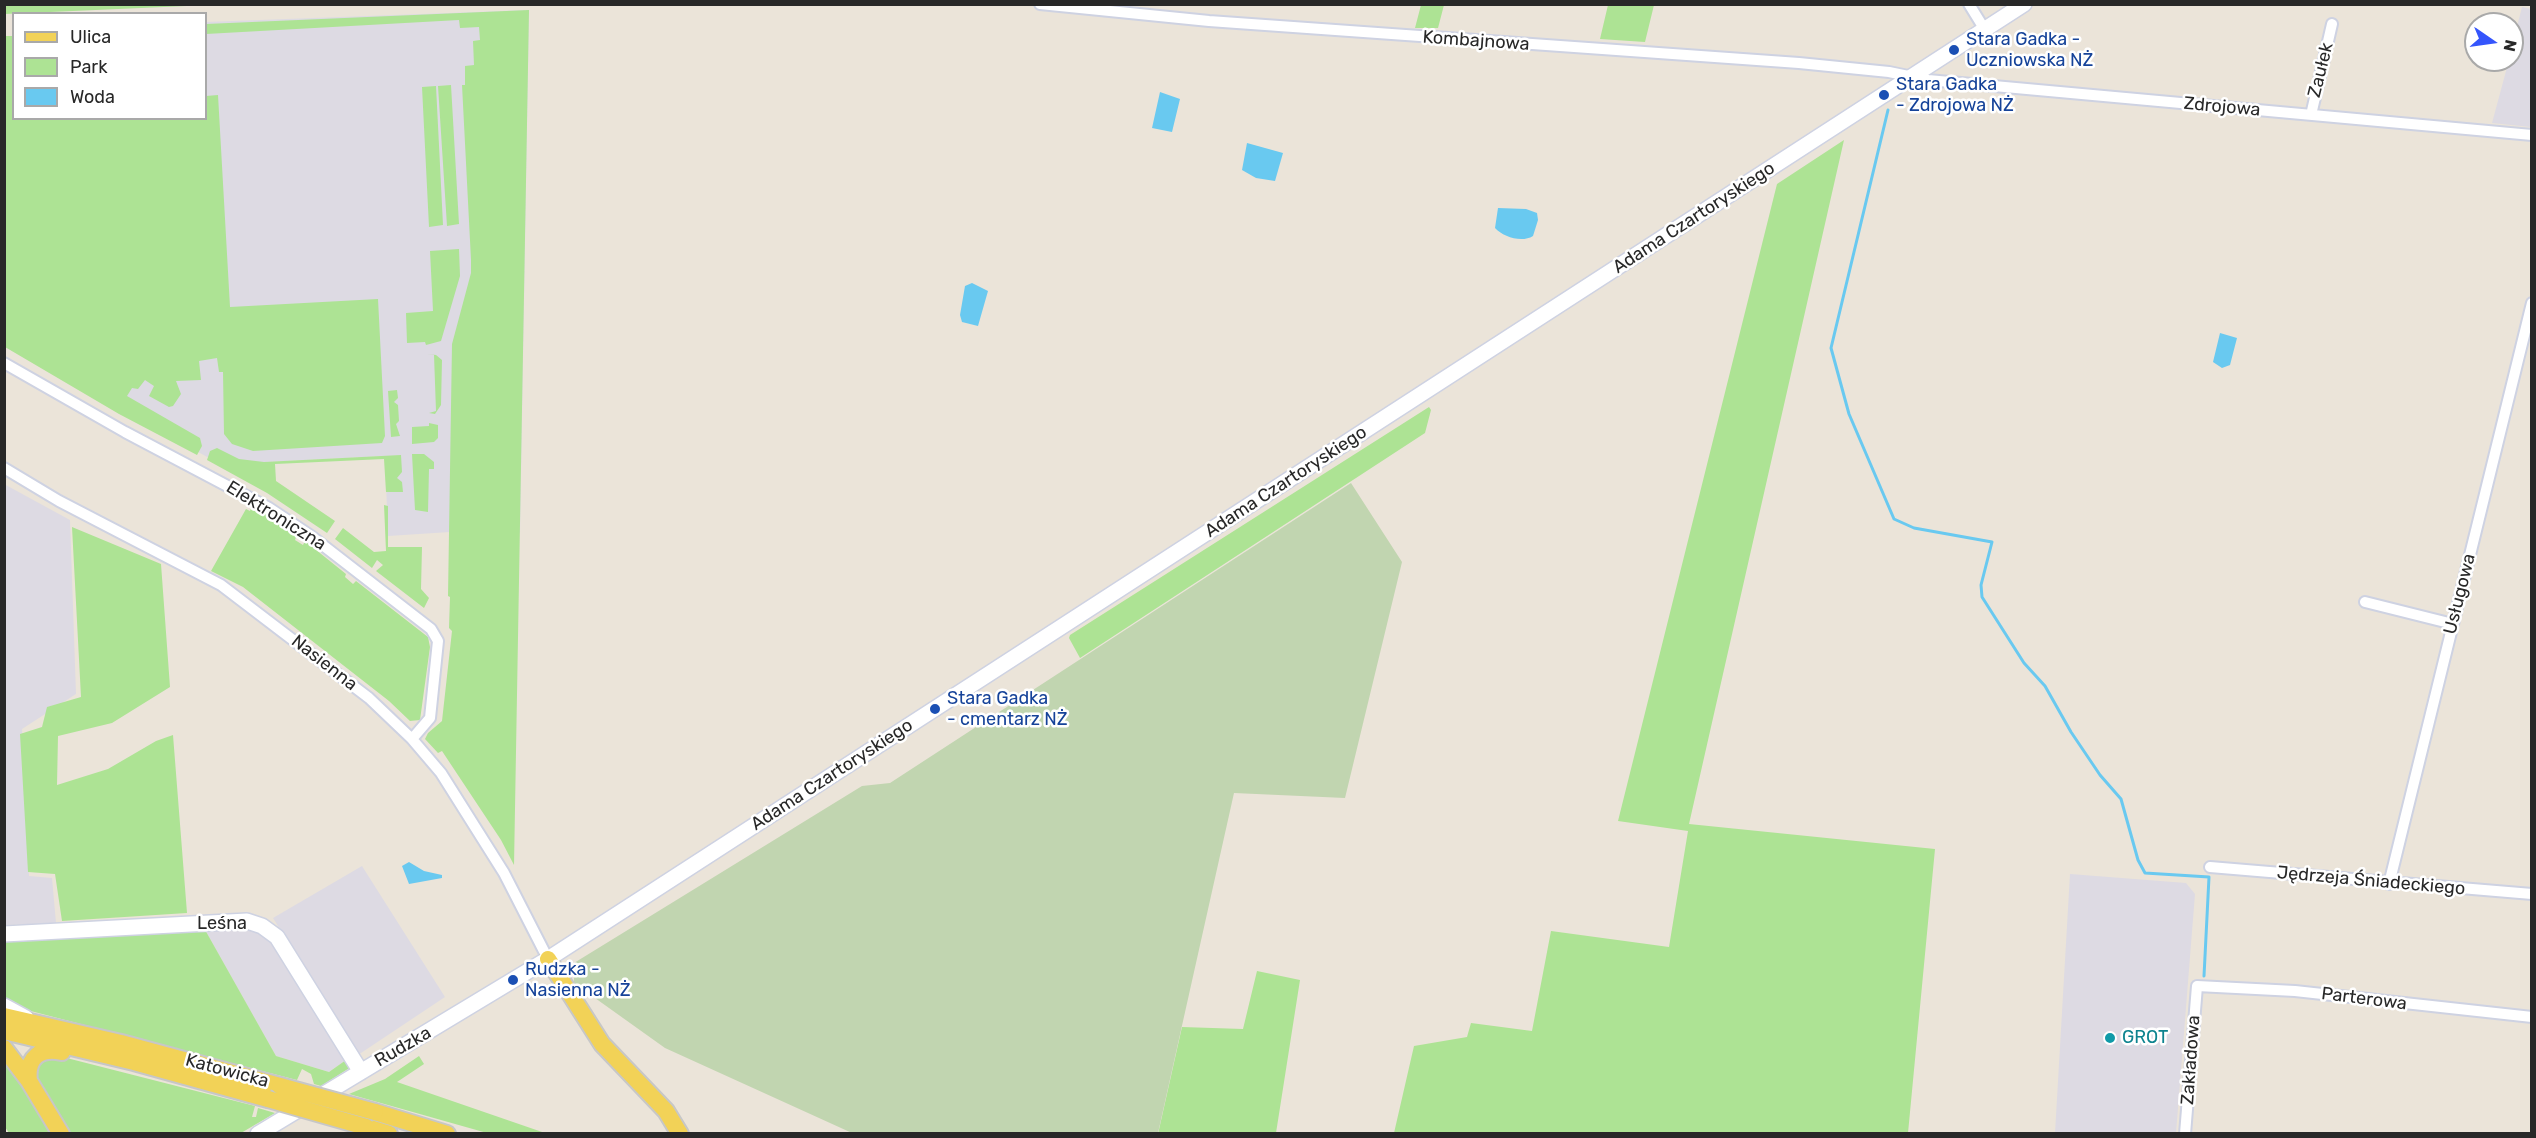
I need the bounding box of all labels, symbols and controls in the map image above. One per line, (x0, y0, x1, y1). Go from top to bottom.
legend (12, 12, 207, 120)
north arrow (2464, 12, 2524, 72)
text: Ulica (70, 26, 111, 48)
street label: Kombajnowa (1422, 26, 1530, 56)
place label: Stara Gadka - Uczniowska NŻ (1966, 29, 2093, 72)
text: N (2500, 38, 2521, 53)
street label: Zaułek (2304, 40, 2338, 100)
marker: Stara Gadka - Uczniowska NŻ (1947, 43, 1961, 57)
text: Park (70, 56, 107, 78)
place label: Stara Gadka - Zdrojowa NŻ (1896, 74, 2014, 116)
text: Woda (70, 86, 115, 108)
marker: Stara Gadka - Zdrojowa NŻ (1877, 88, 1891, 102)
street label: Zdrojowa (2183, 93, 2261, 121)
street label: Adama Czartoryskiego (1609, 158, 1779, 278)
street label: Adama Czartoryskiego (1201, 422, 1371, 542)
street label: Elektroniczna (222, 477, 330, 555)
street label: Usługowa (2440, 551, 2480, 637)
street label: Nasienna (287, 631, 361, 695)
place label: Stara Gadka - cmentarz NŻ (947, 688, 1068, 730)
marker: Stara Gadka - cmentarz NŻ (928, 702, 942, 716)
street label: Adama Czartoryskiego (747, 715, 917, 835)
street label: Jędrzeja Śniadeckiego (2276, 862, 2466, 900)
street label: Leśna (197, 913, 247, 935)
place label: Rudzka - Nasienna NŻ (525, 959, 631, 1002)
marker: Rudzka - Nasienna NŻ (506, 973, 520, 987)
street label: Parterowa (2320, 983, 2408, 1015)
street label: Zakładowa (2177, 1014, 2205, 1106)
street label: Rudzka (371, 1022, 435, 1072)
place label: GROT (2122, 1027, 2168, 1049)
marker: GROT (2103, 1031, 2117, 1045)
street label: Katowicka (183, 1050, 271, 1092)

